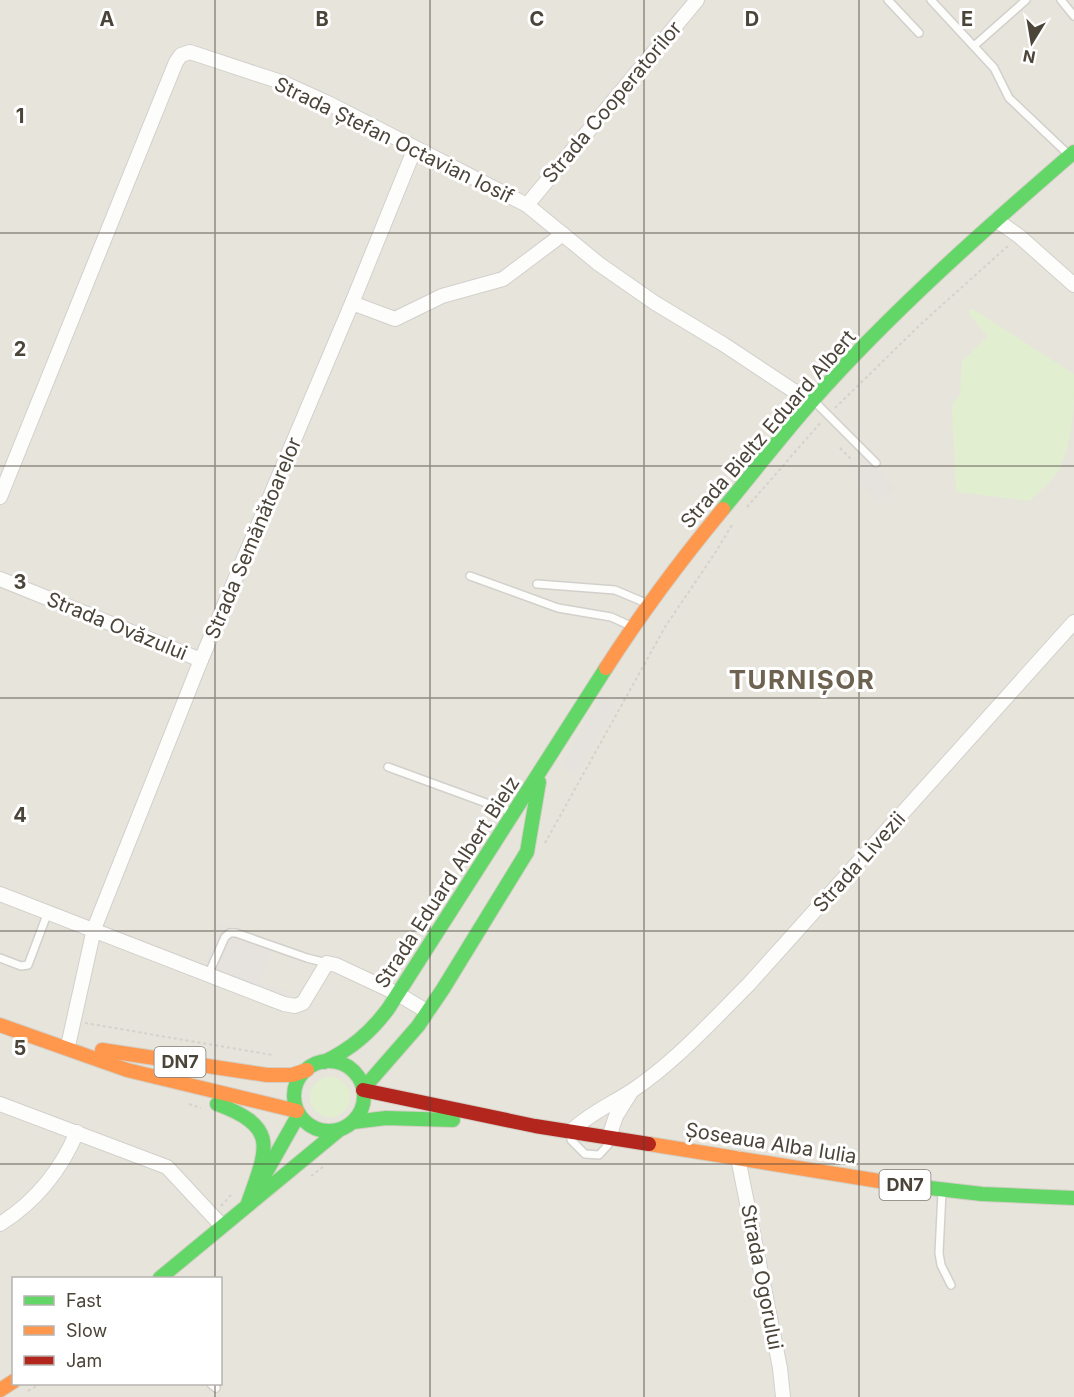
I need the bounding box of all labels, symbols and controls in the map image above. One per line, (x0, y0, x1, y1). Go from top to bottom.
text: A (100, 7, 115, 31)
text: B (315, 7, 329, 31)
text: D (745, 7, 759, 31)
text: E (961, 7, 973, 31)
north arrow (1002, 12, 1062, 72)
street label: Strada Cooperatorilor (537, 16, 687, 188)
text: N (1021, 46, 1037, 68)
street label: Strada Ștefan Octavian Iosif (271, 72, 518, 209)
text: 1 (16, 104, 24, 128)
street label: Strada Bieltz Eduard Albert (675, 325, 861, 533)
text: 2 (14, 337, 26, 361)
street label: Strada Semănătoarelor (200, 433, 307, 642)
text: 3 (14, 570, 26, 594)
street label: Strada Ovăzului (43, 587, 191, 665)
district label: TURNIȘOR (729, 664, 875, 695)
street label: Strada Eduard Albert Bielz (369, 772, 525, 992)
text: 4 (13, 803, 27, 827)
street label: Strada Livezii (808, 807, 910, 917)
text: 5 (14, 1036, 26, 1060)
road number: DN7 (154, 1047, 206, 1077)
street label: Șoseaua Alba Iulia (684, 1118, 858, 1168)
road number: DN7 (880, 1170, 930, 1200)
street label: Strada Ogorului (736, 1202, 788, 1352)
legend (12, 1277, 222, 1385)
text: Fast (66, 1290, 102, 1311)
text: Slow (66, 1320, 107, 1341)
text: Jam (66, 1350, 102, 1371)

